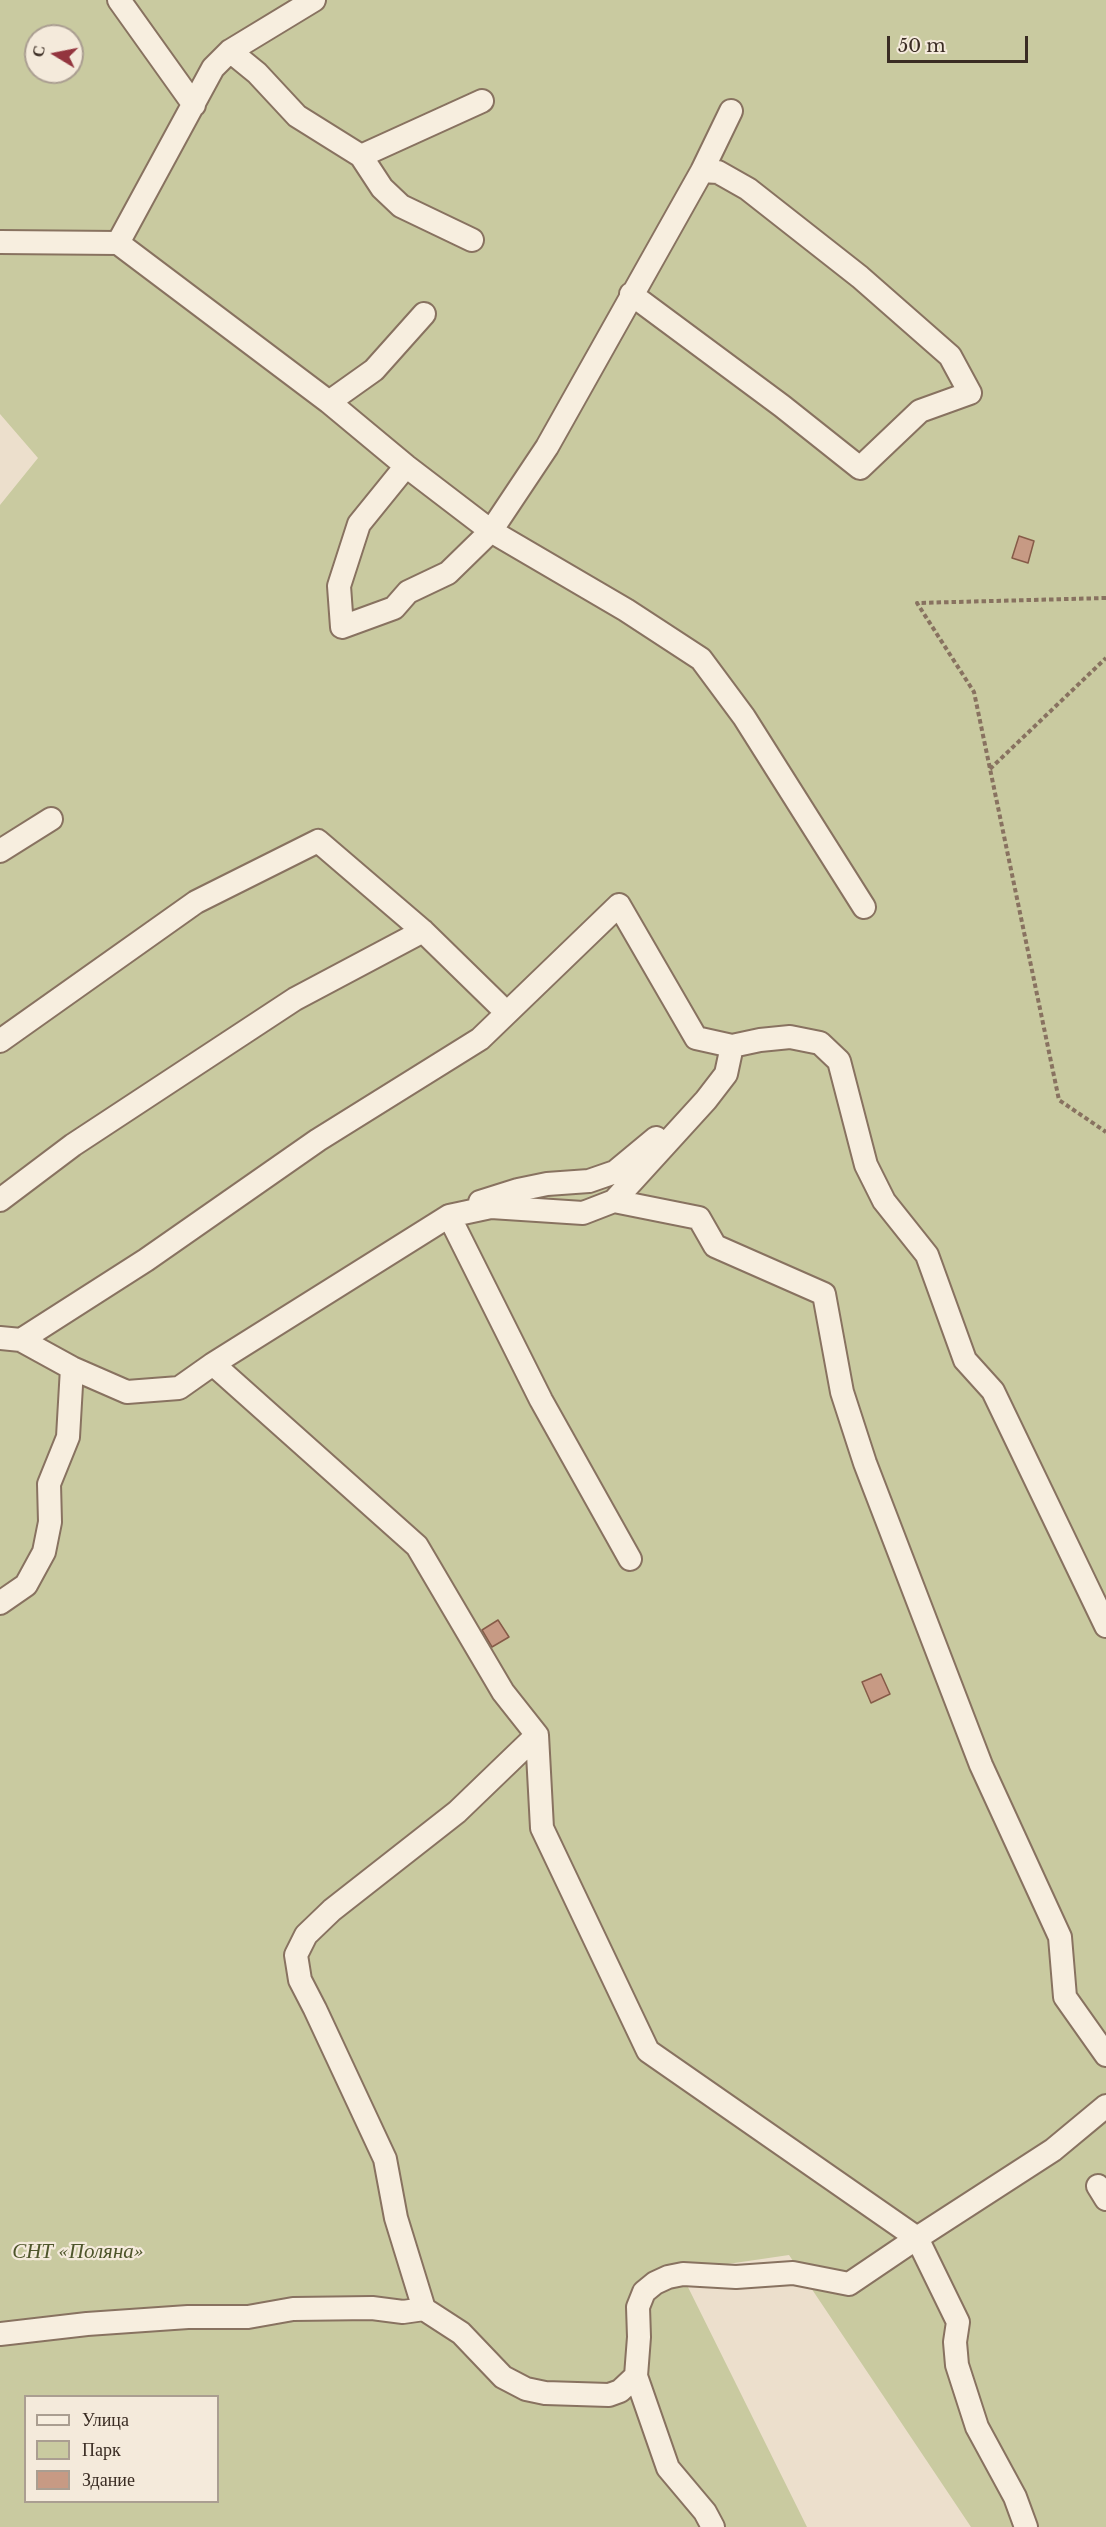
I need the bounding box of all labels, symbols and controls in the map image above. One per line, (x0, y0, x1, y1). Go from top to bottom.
north arrow (24, 24, 84, 84)
scale bar (890, 24, 1031, 62)
text: 50 m (898, 35, 946, 57)
text: С (27, 44, 49, 59)
park label: СНТ «Поляна» (12, 2239, 144, 2265)
legend (24, 2395, 219, 2503)
text: Улица (82, 2409, 129, 2431)
text: Парк (82, 2439, 121, 2461)
text: Здание (82, 2469, 135, 2491)

